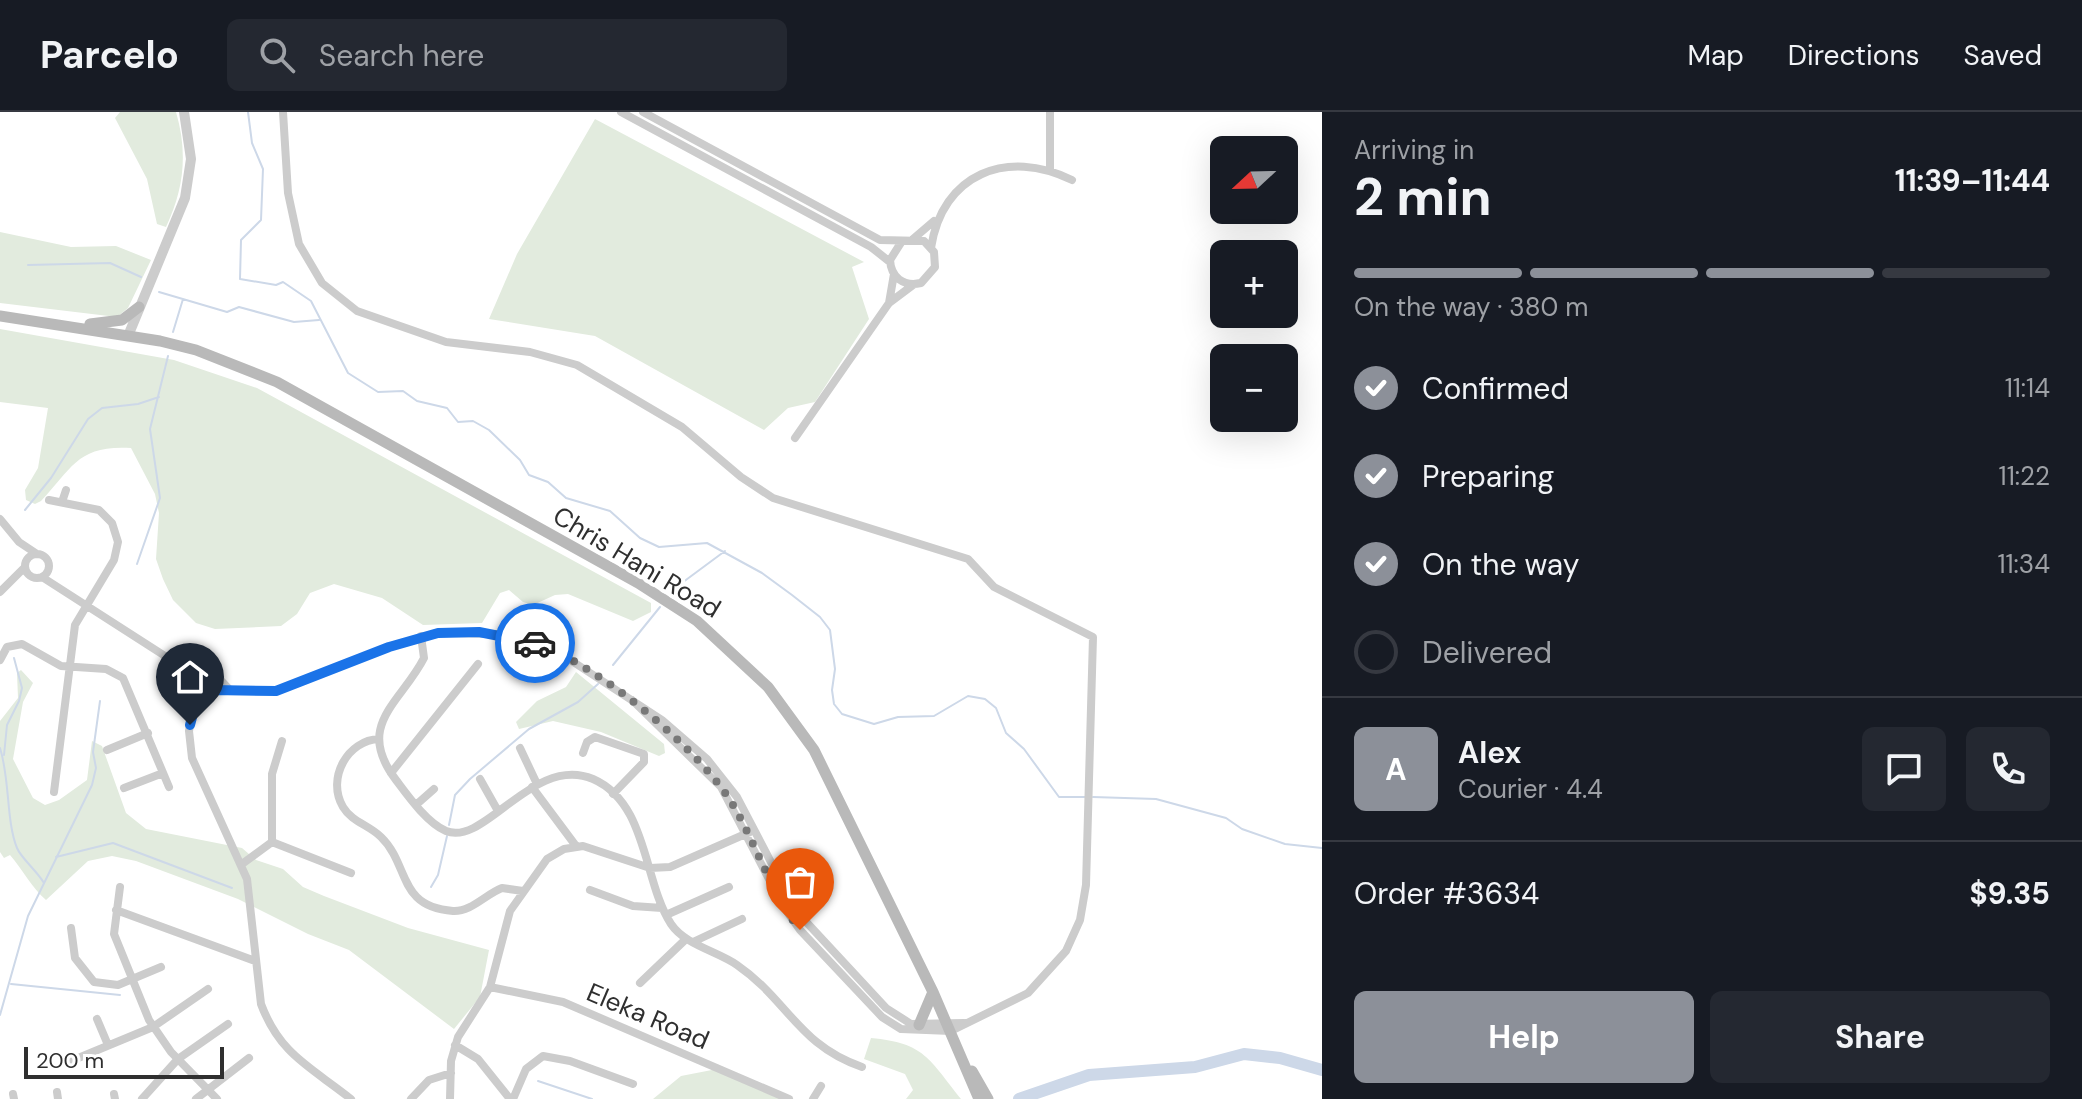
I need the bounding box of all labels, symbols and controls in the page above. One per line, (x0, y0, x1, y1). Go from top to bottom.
search box (227, 19, 787, 91)
text: Parcelo (40, 30, 179, 80)
icon: search (255, 33, 299, 77)
text: Search here (319, 36, 484, 75)
text: Map (1687, 37, 1744, 74)
text: Directions (1788, 37, 1920, 74)
text: Saved (1964, 37, 2042, 74)
text: Arriving in (1354, 133, 1474, 167)
north arrow (1210, 136, 1298, 224)
map controls (1210, 136, 1298, 432)
text: 11:39–11:44 (1895, 161, 2050, 200)
text: 2 min (1354, 163, 1492, 231)
button: + (1210, 240, 1298, 328)
text: On the way · 380 m (1354, 290, 1588, 324)
button: − (1210, 344, 1298, 432)
icon: check (1354, 366, 1398, 410)
text: Confirmed (1422, 369, 1569, 408)
text: 11:14 (2005, 371, 2050, 405)
icon: check (1354, 454, 1398, 498)
text: Preparing (1422, 457, 1554, 496)
text: 11:22 (1999, 459, 2050, 493)
street label: Chris Hani Road (547, 499, 727, 625)
icon: check (1354, 542, 1398, 586)
text: On the way (1422, 545, 1579, 584)
text: 11:34 (1997, 547, 2050, 581)
courier (495, 603, 575, 683)
icon: car (513, 621, 557, 665)
text: Delivered (1422, 633, 1552, 672)
pin (156, 643, 224, 725)
icon: home (168, 655, 212, 699)
button: chat (1862, 727, 1946, 811)
button: phone (1966, 727, 2050, 811)
text: Alex (1458, 733, 1521, 772)
text: A (1385, 750, 1407, 789)
text: Courier · 4.4 (1458, 772, 1603, 806)
pin (766, 848, 834, 930)
icon: bag (778, 860, 822, 904)
text: Order #3634 (1354, 874, 1539, 913)
text: $9.35 (1969, 874, 2050, 913)
street label: Eleka Road (582, 975, 714, 1057)
button: Help (1354, 991, 1694, 1083)
button: Share (1710, 991, 2050, 1083)
scale bar (24, 1043, 224, 1079)
text: 200 m (36, 1046, 104, 1075)

